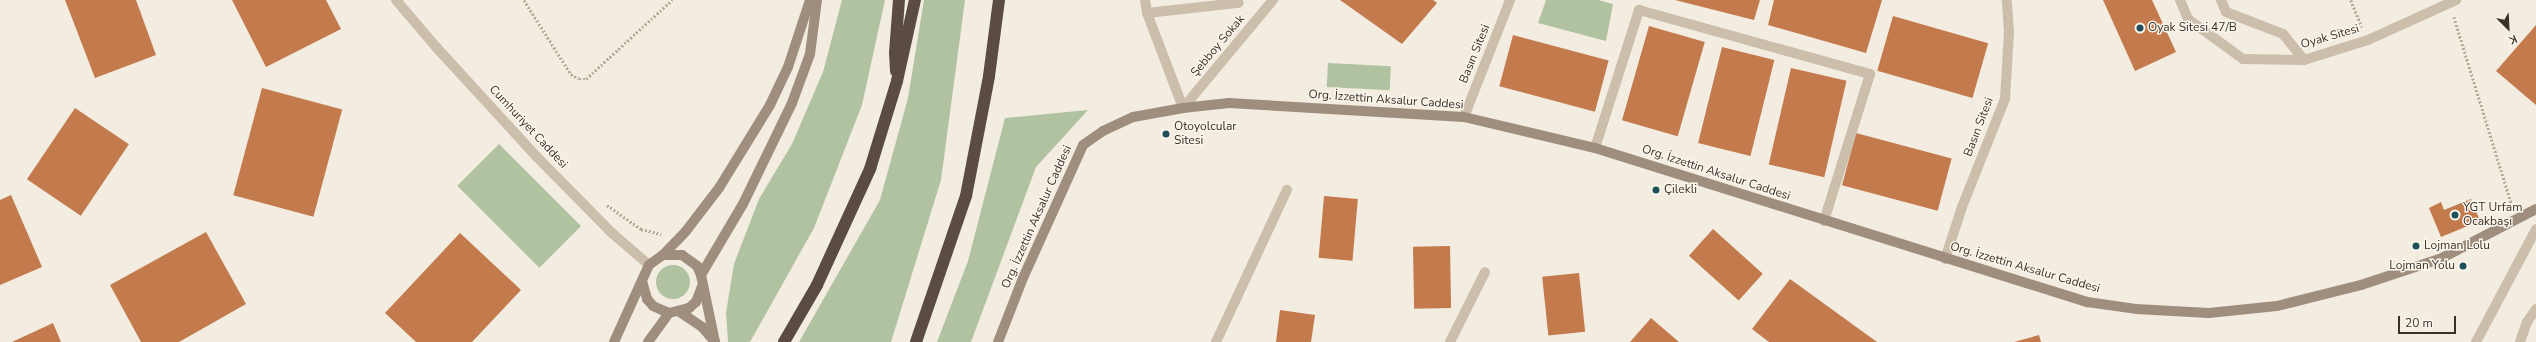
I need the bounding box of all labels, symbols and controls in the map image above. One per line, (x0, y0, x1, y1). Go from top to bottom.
north arrow (2488, 8, 2528, 48)
street label: Şebboy Sokak (1188, 12, 1248, 80)
place label: Oyak Sitesi 47/B (2148, 21, 2237, 35)
street label: Basın Sitesi (1457, 22, 1493, 86)
street label: Oyak Sitesi (2299, 22, 2361, 52)
marker: Oyak Sitesi 47/B (2135, 23, 2145, 33)
text: K (2507, 31, 2519, 48)
street label: Cumhuriyet Caddesi (486, 82, 570, 172)
street label: Org. İzzettin Aksalur Caddesi (1308, 87, 1464, 113)
street label: Basın Sitesi (1961, 95, 1997, 159)
place label: Otoyolcular Sitesi (1174, 120, 1237, 148)
marker: Otoyolcular Sitesi (1161, 129, 1171, 139)
street label: Org. İzzettin Aksalur Caddesi (1640, 142, 1792, 204)
street label: Org. İzzettin Aksalur Caddesi (999, 143, 1075, 291)
place label: Çilekli (1664, 183, 1697, 197)
marker: Çilekli (1651, 185, 1661, 195)
place label: YGT Urfam Ocakbaşı (2463, 201, 2522, 229)
marker: YGT Urfam Ocakbaşı (2450, 210, 2460, 220)
place label: Lojman Lolu (2424, 239, 2490, 253)
street label: Org. İzzettin Aksalur Caddesi (1948, 240, 2102, 296)
marker: Lojman Lolu (2411, 241, 2421, 251)
place label: Lojman Yolu (2389, 259, 2455, 273)
marker: Lojman Yolu (2458, 261, 2468, 271)
scale bar (2400, 308, 2458, 334)
text: 20 m (2405, 315, 2433, 331)

